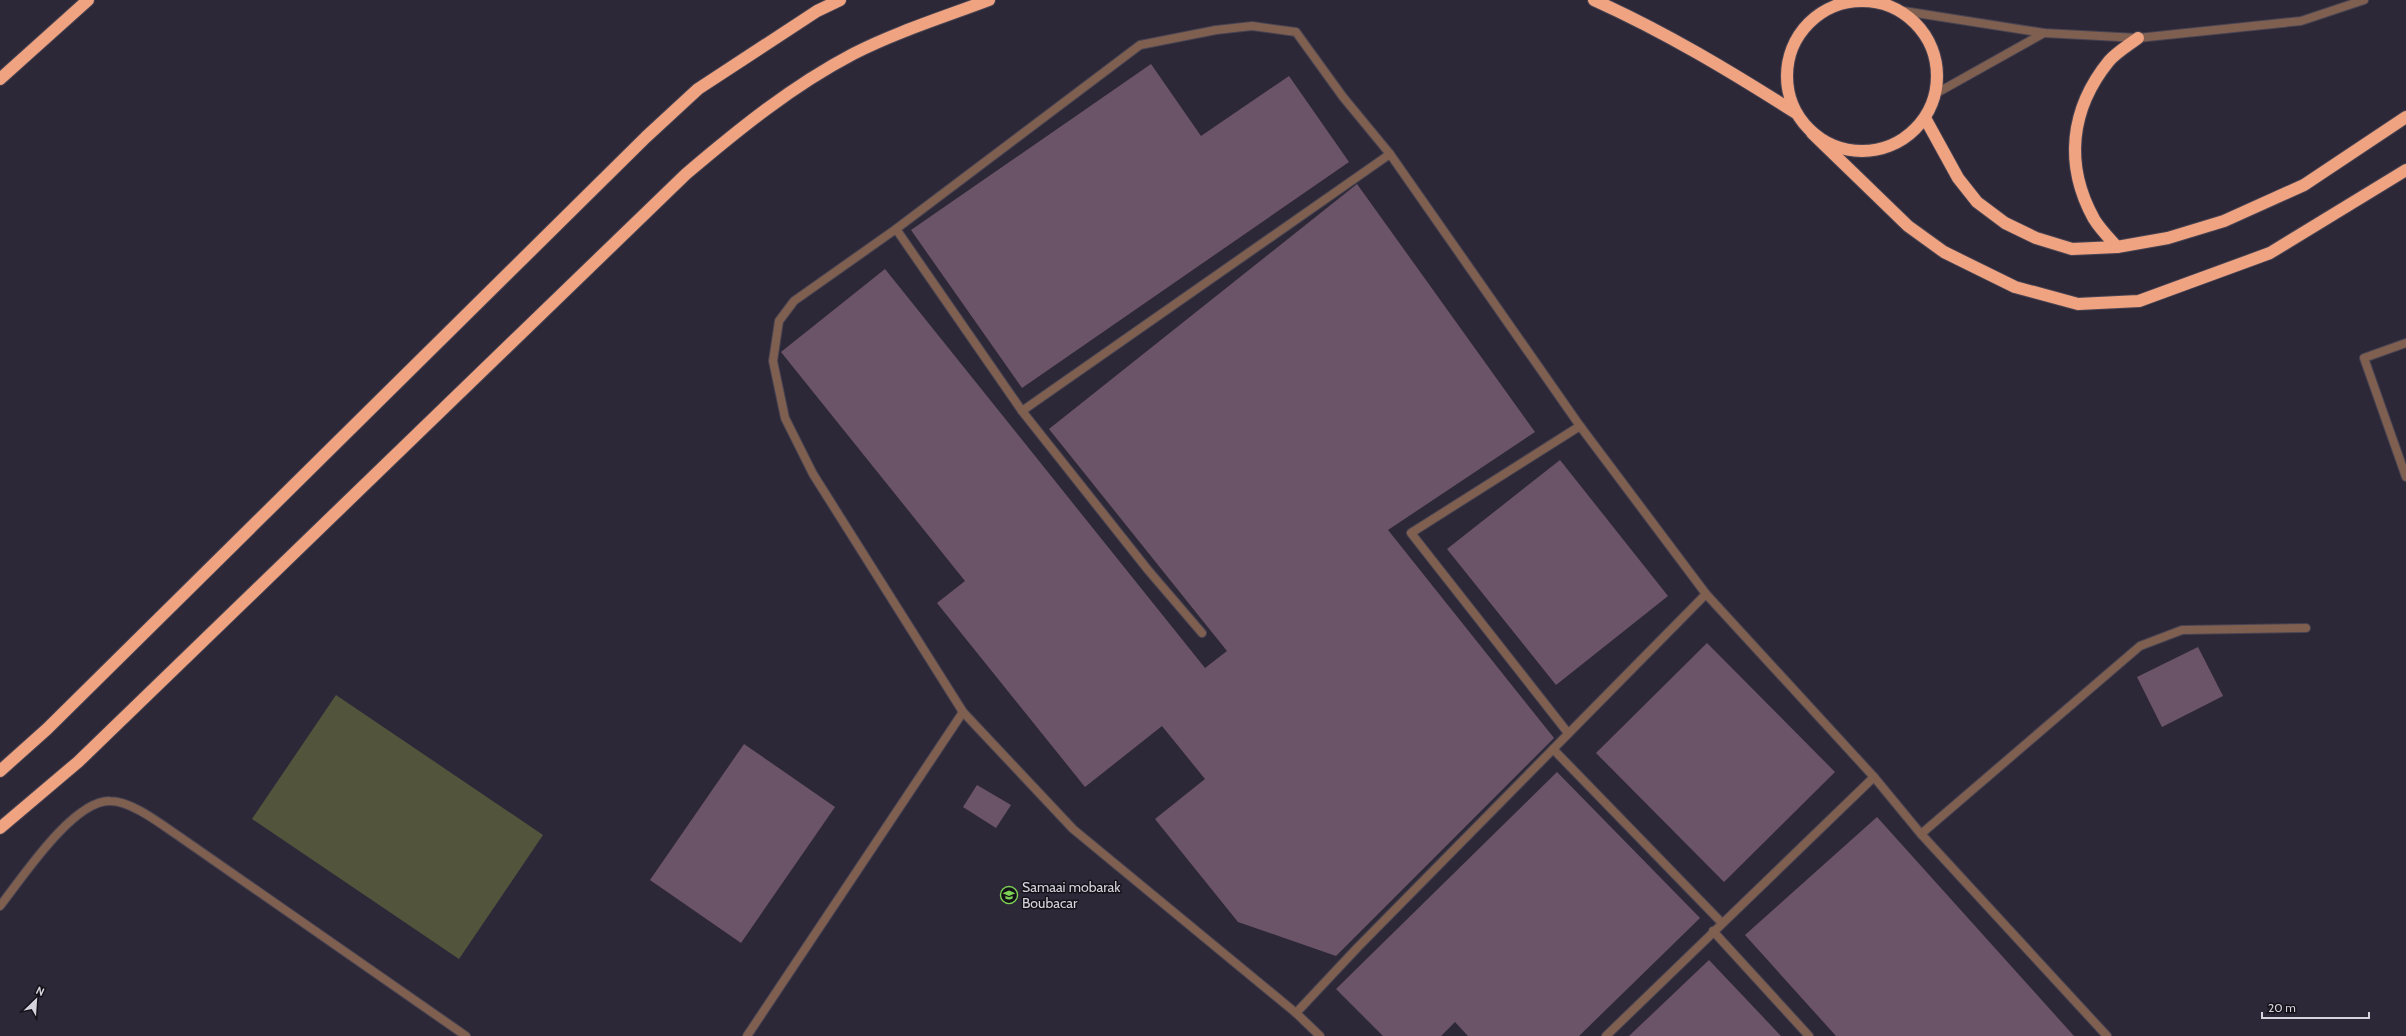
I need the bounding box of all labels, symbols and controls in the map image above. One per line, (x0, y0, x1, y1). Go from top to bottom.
place label: Samaai mobarak Boubacar (1022, 878, 1121, 912)
school or university icon: Samaai mobarak Boubacar (999, 885, 1019, 905)
north arrow (16, 980, 56, 1020)
text: N (34, 983, 47, 999)
scale bar (2262, 994, 2369, 1020)
text: 20 m (2268, 1000, 2296, 1015)

